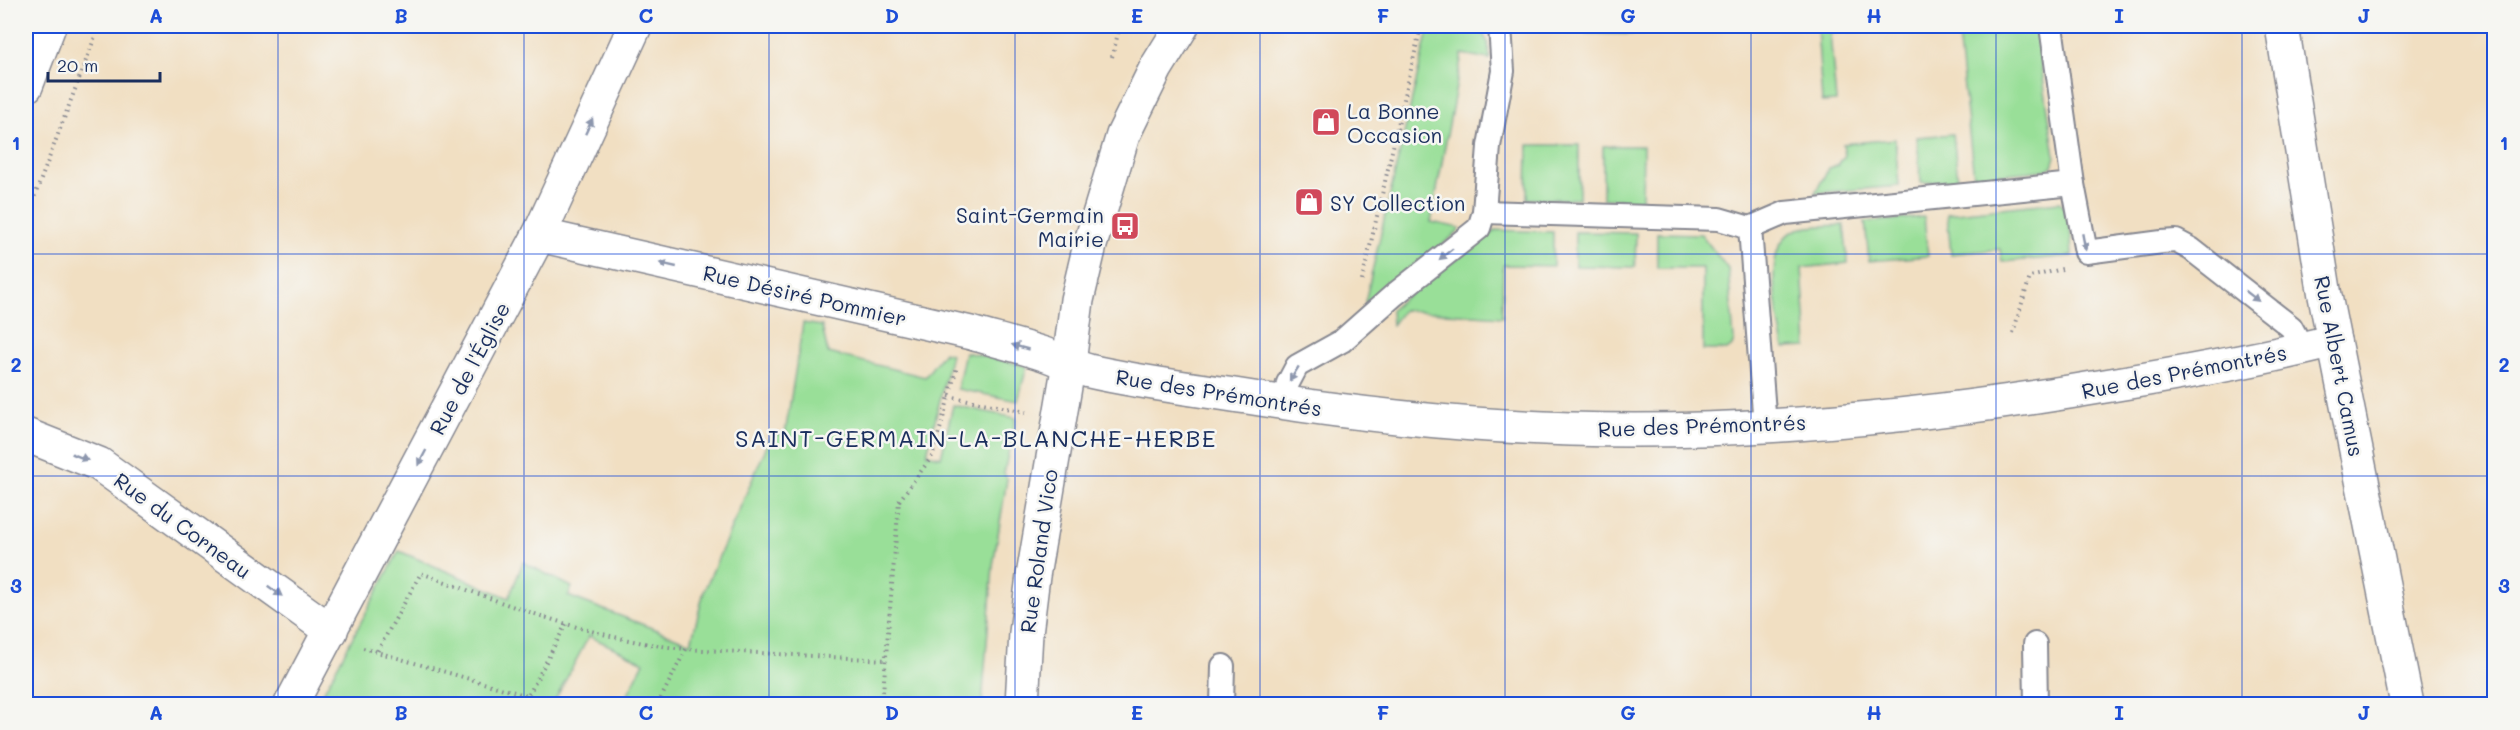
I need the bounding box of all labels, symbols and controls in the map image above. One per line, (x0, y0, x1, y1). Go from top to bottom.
text: A (149, 2, 163, 28)
text: B (394, 2, 408, 28)
text: C (639, 2, 654, 28)
text: D (885, 2, 899, 28)
text: E (1131, 2, 1143, 28)
text: F (1377, 2, 1390, 28)
text: G (1620, 2, 1636, 28)
text: H (1866, 2, 1882, 28)
text: I (2114, 2, 2124, 28)
text: J (2357, 2, 2371, 28)
scale bar (48, 45, 160, 83)
text: 20 m (57, 53, 98, 77)
place label: La Bonne Occasion (1347, 97, 1442, 148)
shop icon: La Bonne Occasion (1310, 106, 1342, 138)
one-way arrow (584, 117, 594, 135)
text: 1 (12, 129, 20, 155)
text: 1 (2500, 129, 2508, 155)
shop icon: SY Collection (1293, 186, 1325, 218)
place label: SY Collection (1330, 189, 1465, 216)
place label: Saint-Germain Mairie (956, 201, 1104, 252)
bus stop icon: Saint-Germain Mairie (1109, 210, 1141, 242)
one-way arrow (2080, 232, 2089, 251)
one-way arrow (1438, 247, 1453, 259)
street label: Rue Désiré Pommier (701, 258, 909, 332)
one-way arrow (658, 259, 677, 269)
street label: Rue Albert Camus (2309, 273, 2371, 459)
one-way arrow (2244, 290, 2259, 302)
street label: Rue de l'Église (423, 297, 515, 439)
street label: Rue des Prémontrés (2079, 338, 2289, 404)
one-way arrow (1011, 342, 1029, 351)
text: 2 (10, 351, 22, 377)
text: 2 (2498, 351, 2510, 377)
street label: Rue des Prémontrés (1114, 362, 1324, 422)
one-way arrow (1288, 365, 1299, 382)
street label: Rue des Prémontrés (1597, 408, 1807, 442)
district label: SAINT-GERMAIN-LA-BLANCHE-HERBE (735, 422, 1217, 453)
one-way arrow (417, 449, 427, 466)
one-way arrow (71, 453, 89, 462)
street label: Rue du Corneau (109, 466, 257, 584)
street label: Rue Roland Vico (1013, 467, 1063, 635)
text: 3 (10, 572, 22, 598)
text: 3 (2498, 572, 2510, 598)
one-way arrow (266, 585, 282, 597)
text: A (149, 699, 163, 725)
text: B (394, 699, 408, 725)
text: C (639, 699, 654, 725)
text: D (885, 699, 899, 725)
text: E (1131, 699, 1143, 725)
text: F (1377, 699, 1390, 725)
text: G (1620, 699, 1636, 725)
text: H (1866, 699, 1882, 725)
text: I (2114, 699, 2124, 725)
text: J (2357, 699, 2371, 725)

